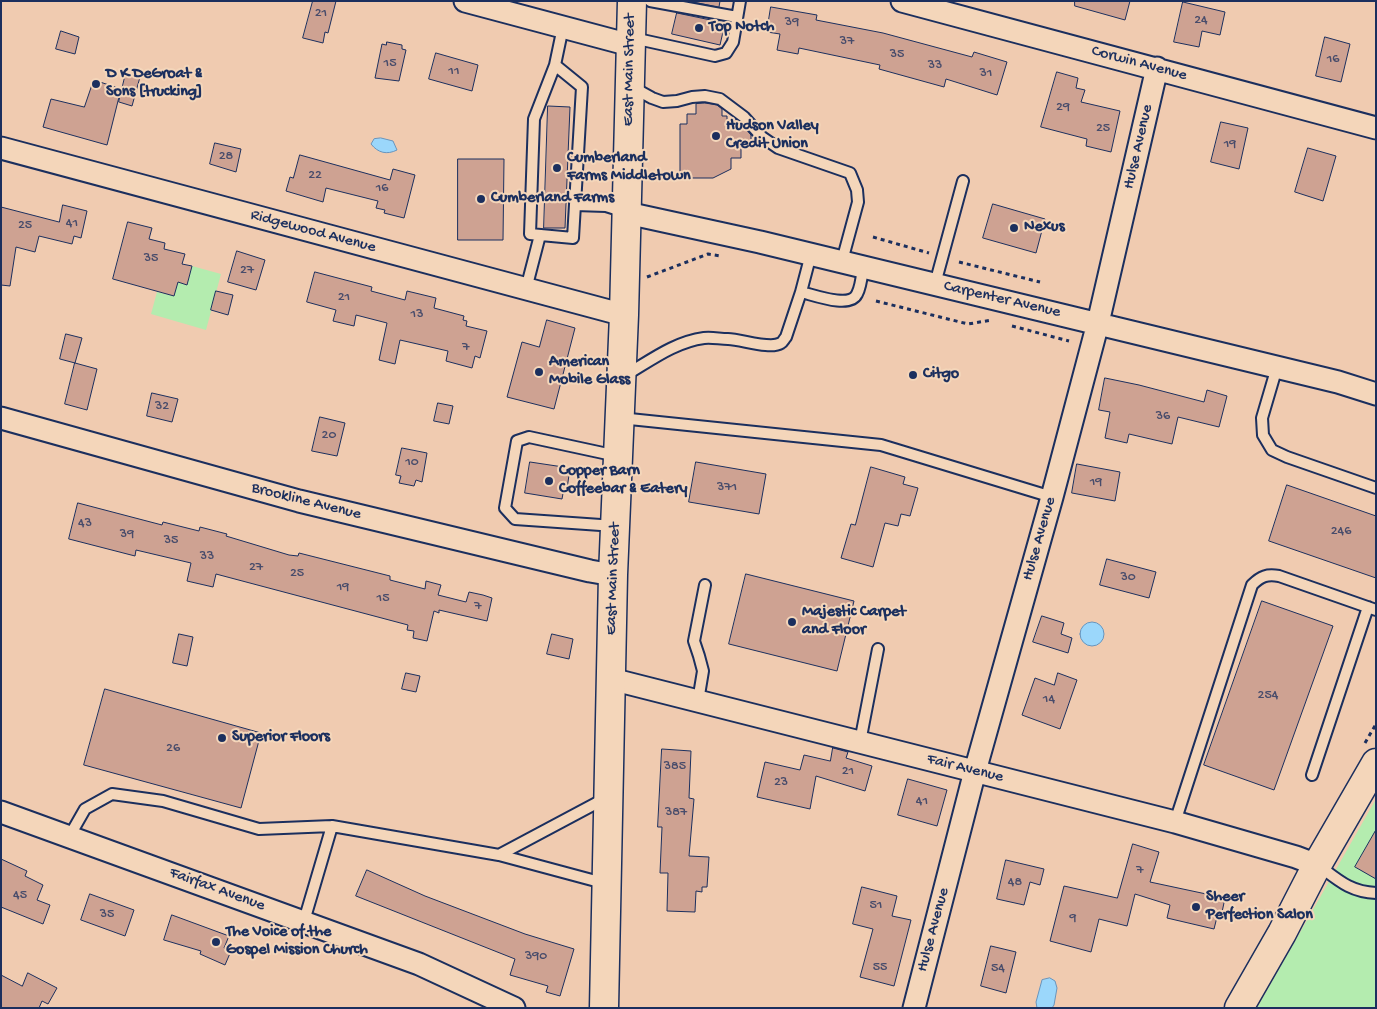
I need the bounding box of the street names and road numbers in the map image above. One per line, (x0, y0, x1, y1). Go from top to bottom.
street label: East Main Street (619, 14, 641, 126)
street label: Corwin Avenue (1089, 42, 1189, 86)
street label: Hulse Avenue (1120, 103, 1158, 191)
street label: Ridgewood Avenue (248, 206, 378, 258)
street label: Carpenter Avenue (942, 277, 1062, 323)
street label: Brookline Avenue (249, 479, 363, 525)
street label: Hulse Avenue (1019, 495, 1061, 583)
street label: East Main Street (602, 522, 626, 636)
street label: Fair Avenue (925, 750, 1005, 788)
street label: Fairfax Avenue (167, 864, 267, 916)
street label: Hulse Avenue (914, 886, 954, 974)

